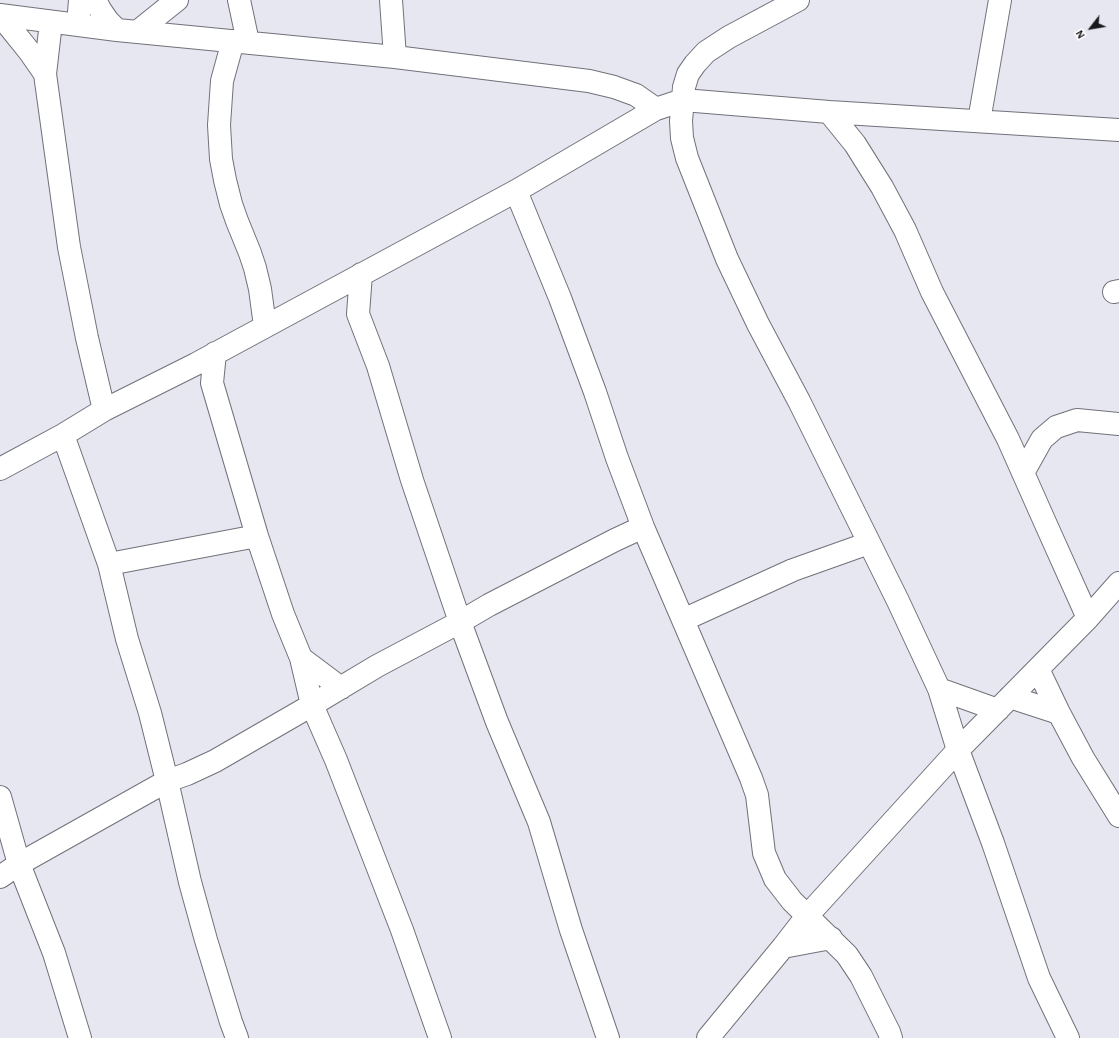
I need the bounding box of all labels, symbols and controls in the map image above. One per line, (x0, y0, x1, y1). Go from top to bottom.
north arrow (1071, 8, 1111, 48)
text: N (1074, 28, 1087, 41)

